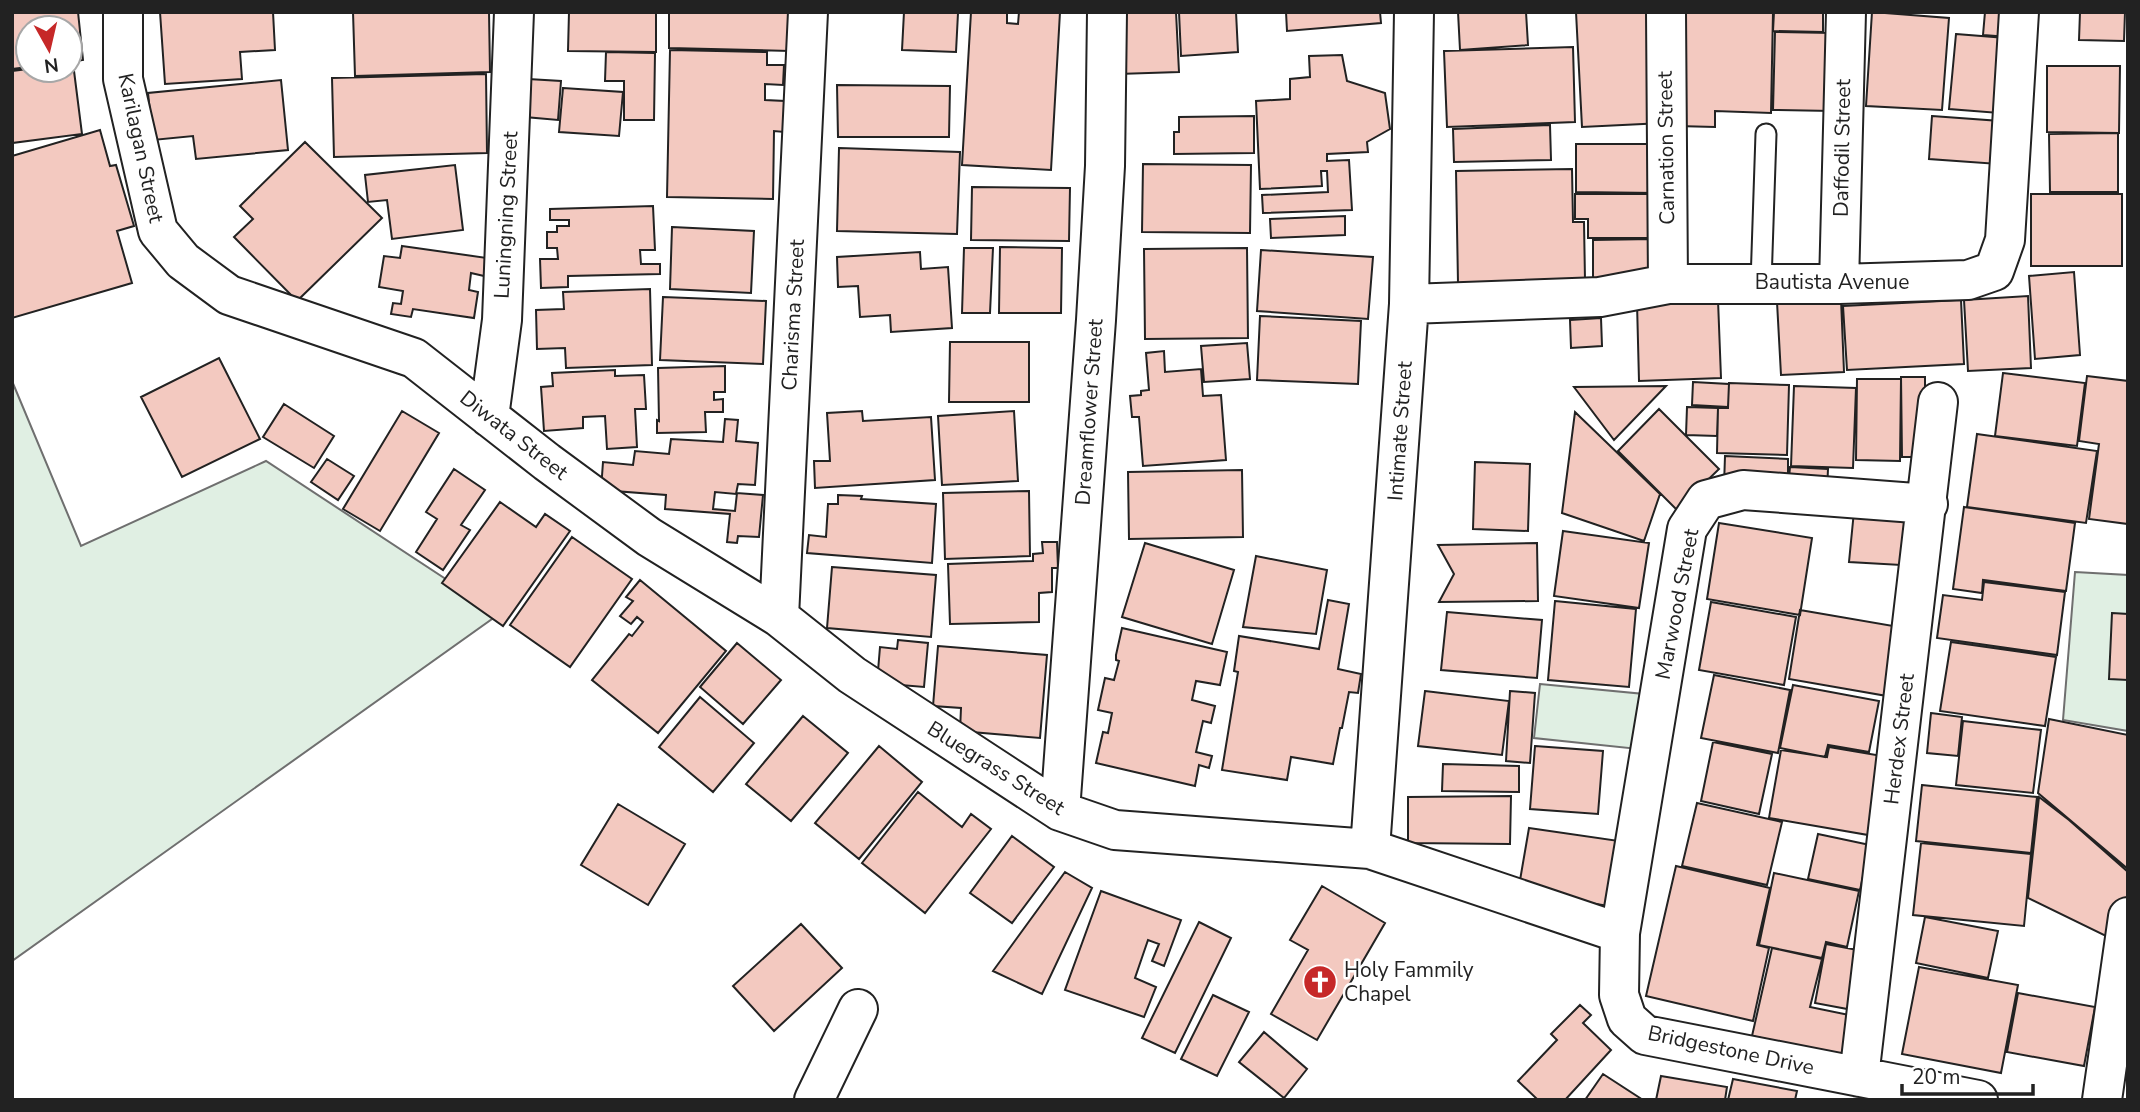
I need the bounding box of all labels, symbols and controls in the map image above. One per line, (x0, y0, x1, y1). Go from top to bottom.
north arrow (14, 14, 84, 84)
text: N (42, 51, 60, 79)
street label: Carnation Street (1651, 70, 1681, 225)
street label: Karilagan Street (111, 71, 171, 226)
street label: Daffodil Street (1827, 78, 1857, 217)
street label: Luningning Street (488, 130, 524, 299)
street label: Charisma Street (775, 238, 811, 391)
street label: Bautista Avenue (1755, 268, 1909, 296)
street label: Dreamflower Street (1069, 317, 1110, 506)
street label: Intimate Street (1381, 360, 1419, 502)
street label: Diwata Street (454, 384, 574, 487)
street label: Marwood Street (1649, 526, 1705, 682)
street label: Herdex Street (1877, 671, 1921, 806)
street label: Bluegrass Street (922, 714, 1071, 822)
place label: Holy Fammily Chapel (1344, 956, 1474, 1008)
church icon: Holy Fammily Chapel (1301, 963, 1339, 1001)
street label: Bridgestone Drive (1645, 1019, 1817, 1081)
scale bar (1902, 1052, 2033, 1096)
text: 20 m (1912, 1063, 1961, 1091)

